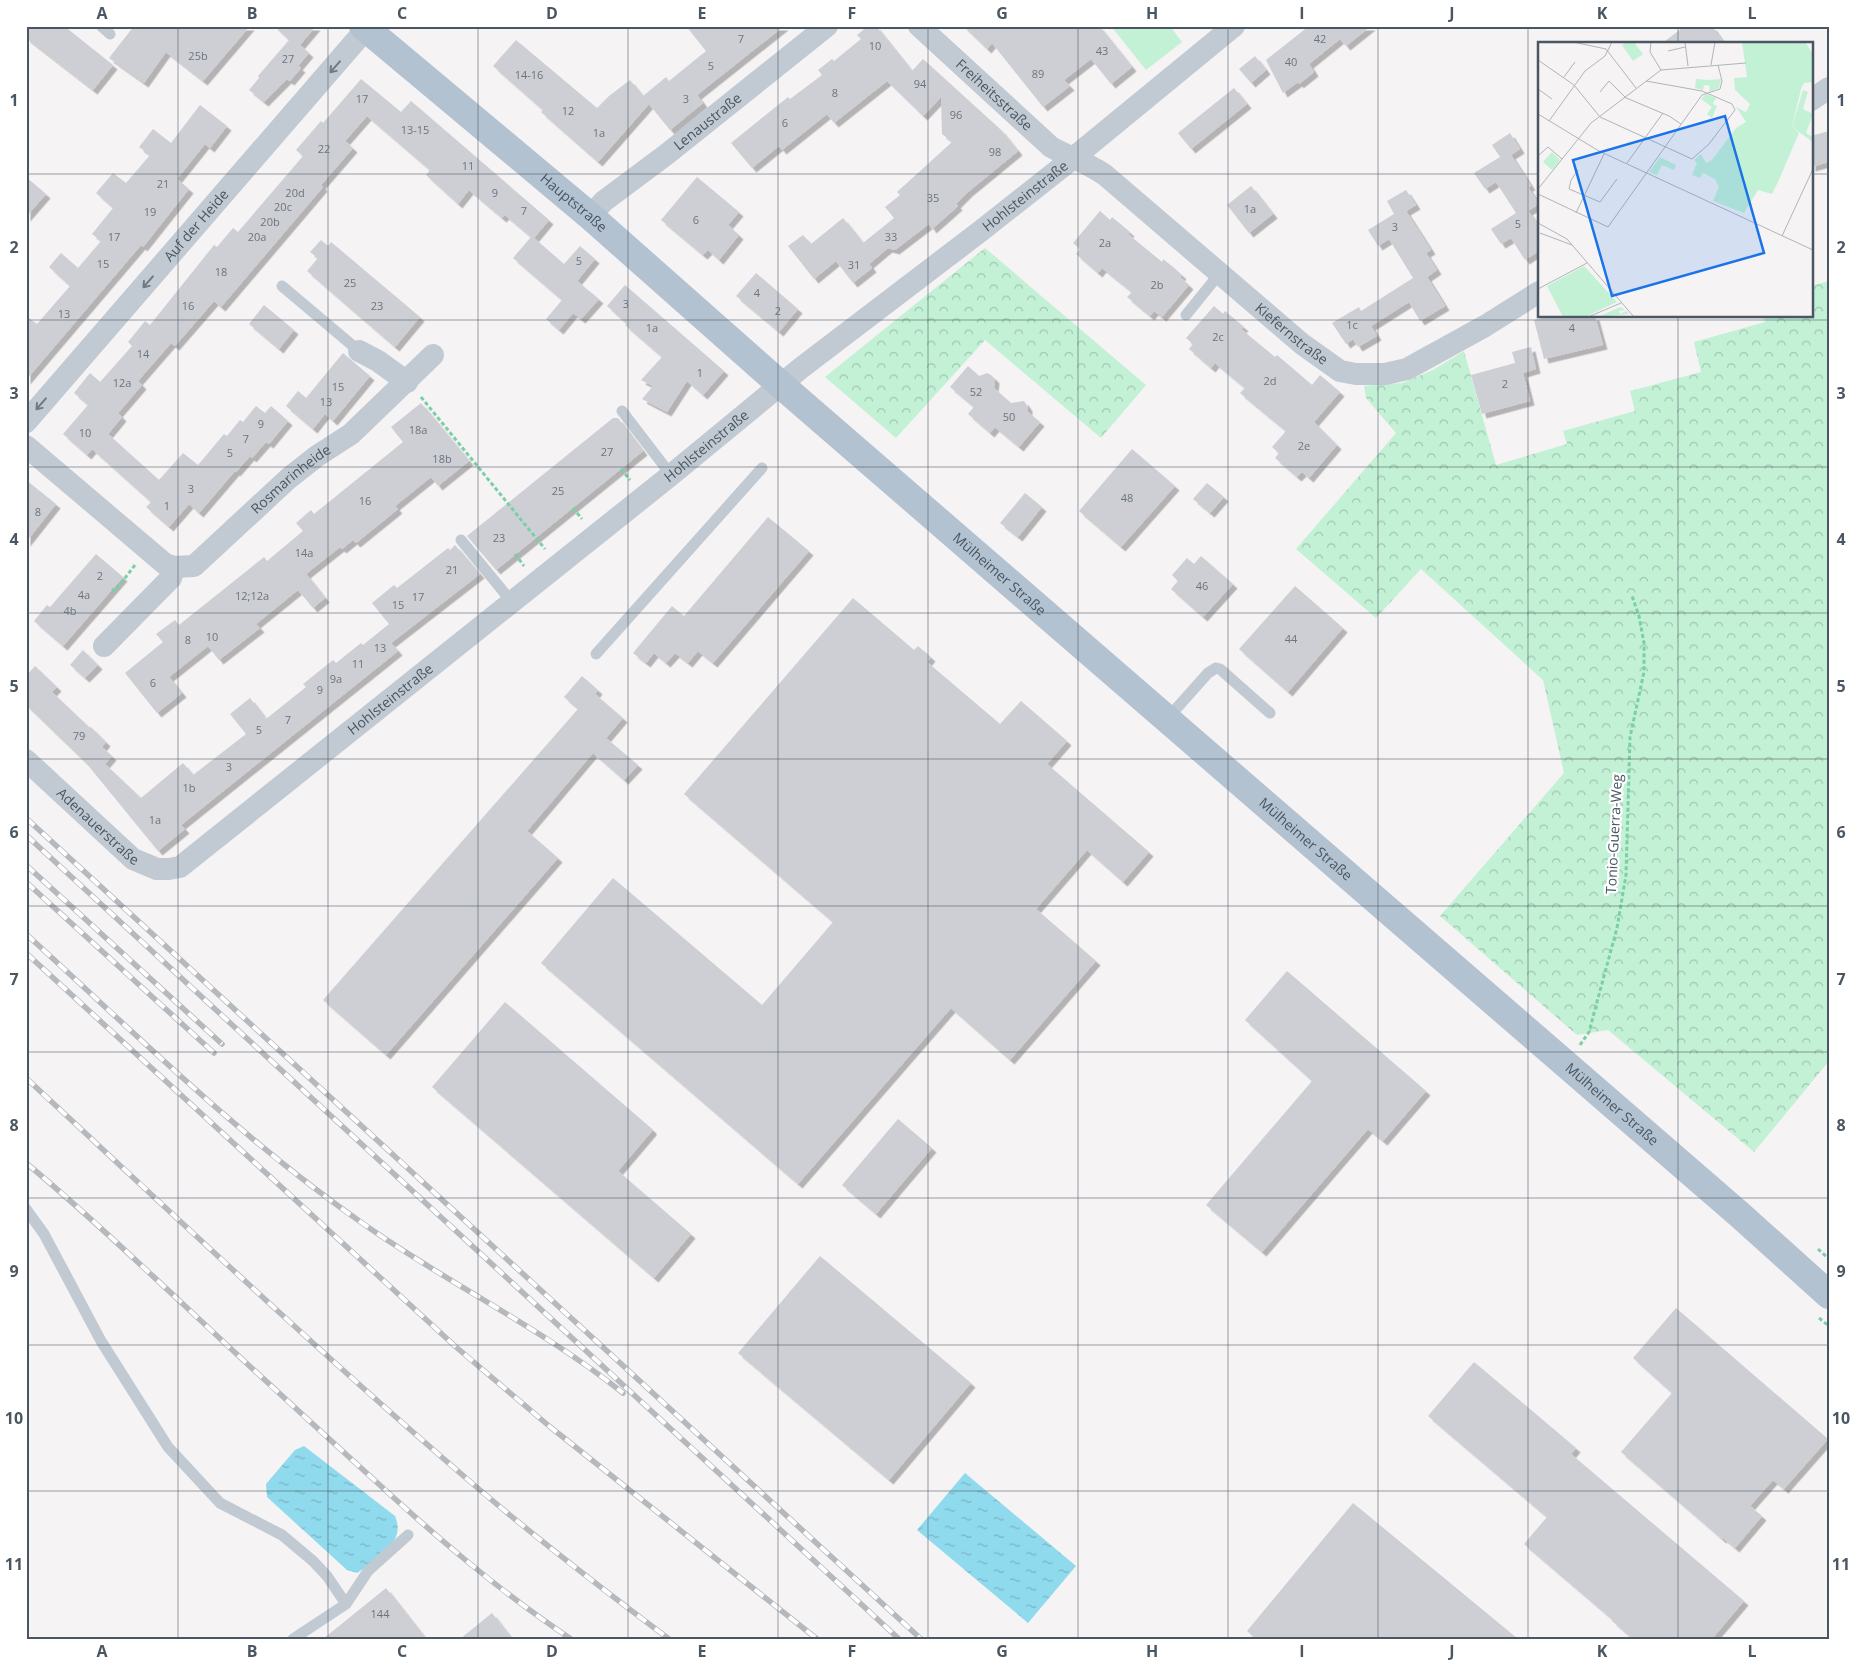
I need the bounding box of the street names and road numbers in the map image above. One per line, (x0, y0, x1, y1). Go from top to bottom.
street label: Freiheitsstraße (952, 54, 1037, 135)
street label: Lenaustraße (669, 88, 745, 154)
street label: Hohlsteinstraße (978, 156, 1072, 235)
street label: Hauptstraße (537, 169, 612, 236)
street label: Auf der Heide (159, 185, 232, 265)
street label: Kiefernstraße (1251, 298, 1332, 369)
street label: Hohlsteinstraße (660, 405, 752, 486)
street label: Rosmarinheide (246, 440, 334, 518)
street label: Mülheimer Straße (949, 528, 1051, 620)
street label: Hohlsteinstraße (343, 659, 437, 739)
street label: Tonio-Guerra-Weg (1601, 773, 1626, 894)
street label: Adenauerstraße (53, 783, 142, 869)
street label: Mülheimer Straße (1255, 793, 1357, 885)
street label: Mülheimer Straße (1562, 1058, 1663, 1150)

